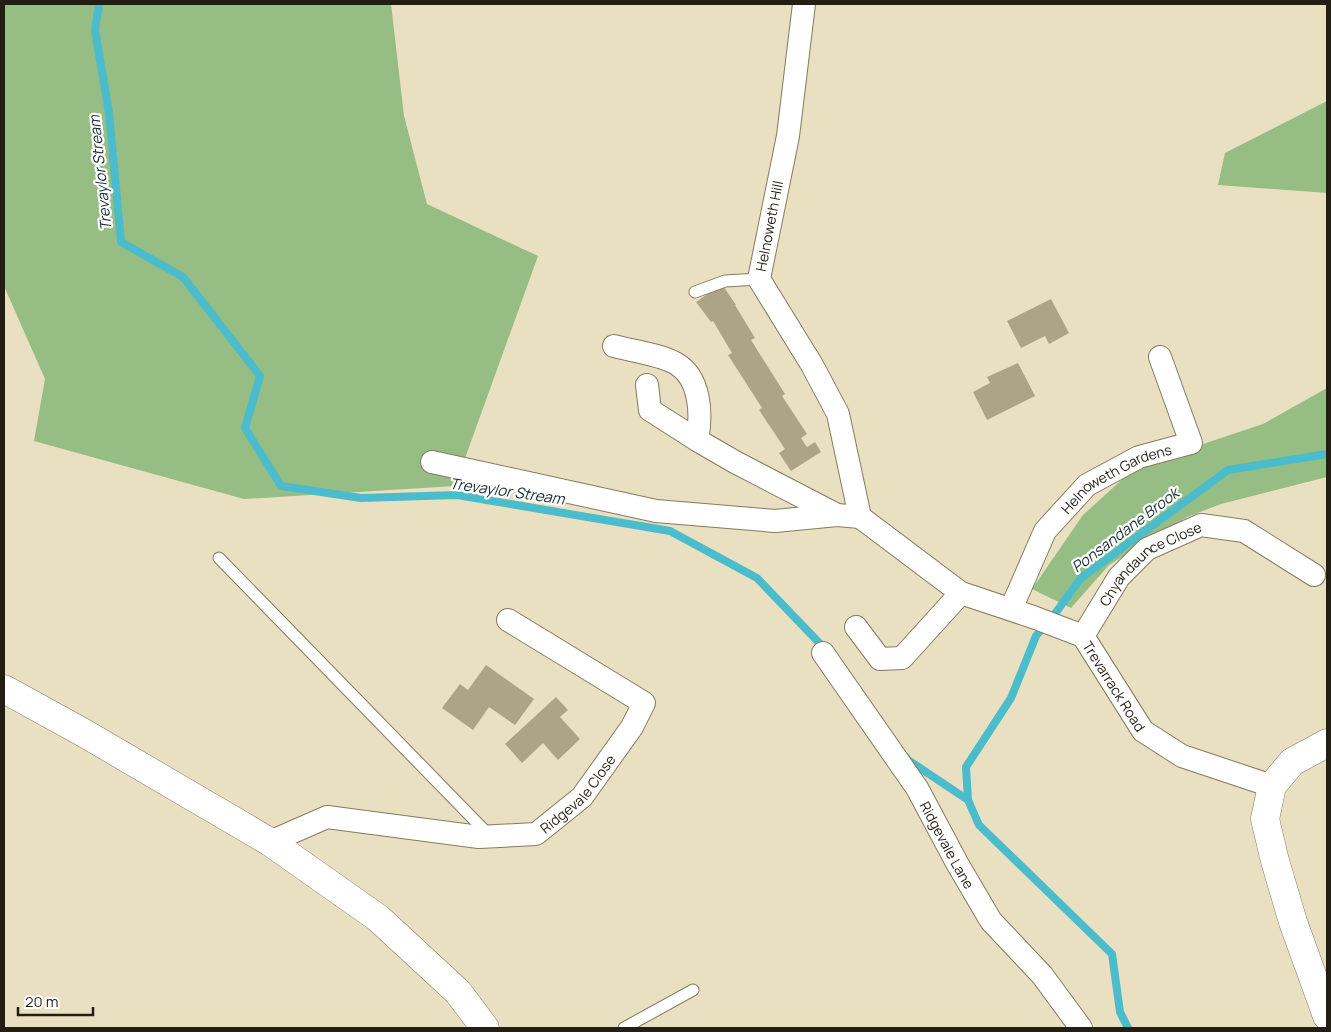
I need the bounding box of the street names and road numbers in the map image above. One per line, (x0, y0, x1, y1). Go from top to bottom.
street label: Helnoweth Hill (751, 179, 787, 273)
street label: Helnoweth Gardens (1056, 439, 1174, 517)
street label: Chyandaunce Close (1094, 517, 1204, 609)
street label: Trevarrack Road (1079, 637, 1150, 735)
street label: Ridgevale Close (536, 750, 619, 837)
street label: Ridgevale Lane (916, 798, 979, 892)

